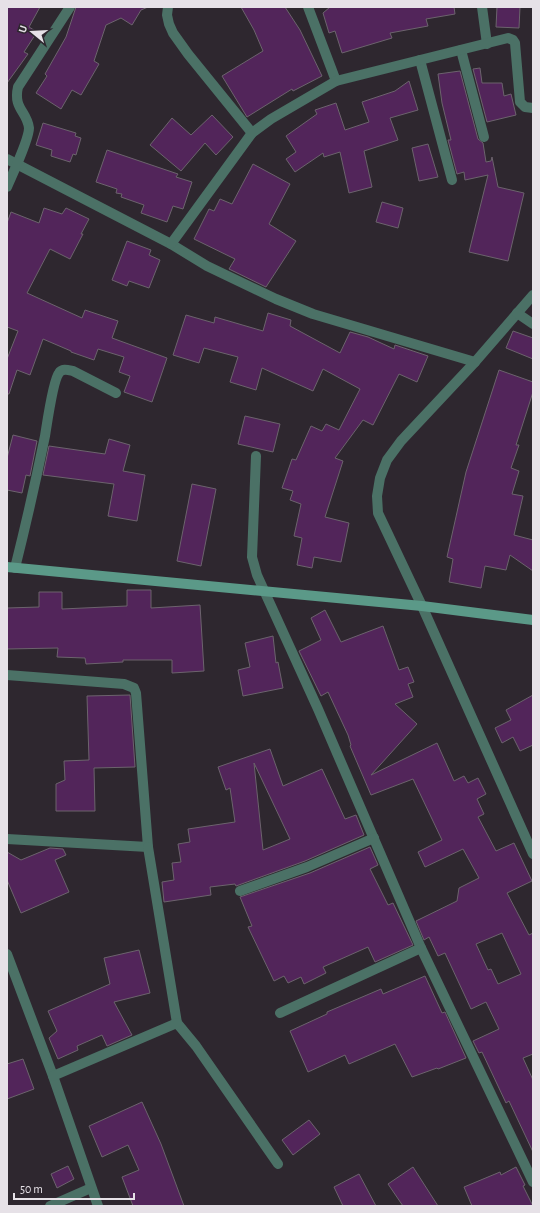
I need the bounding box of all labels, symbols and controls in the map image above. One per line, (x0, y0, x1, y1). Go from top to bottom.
north arrow (12, 12, 52, 52)
text: U (17, 24, 29, 34)
scale bar (14, 1175, 134, 1201)
text: 50 m (20, 1183, 43, 1195)

